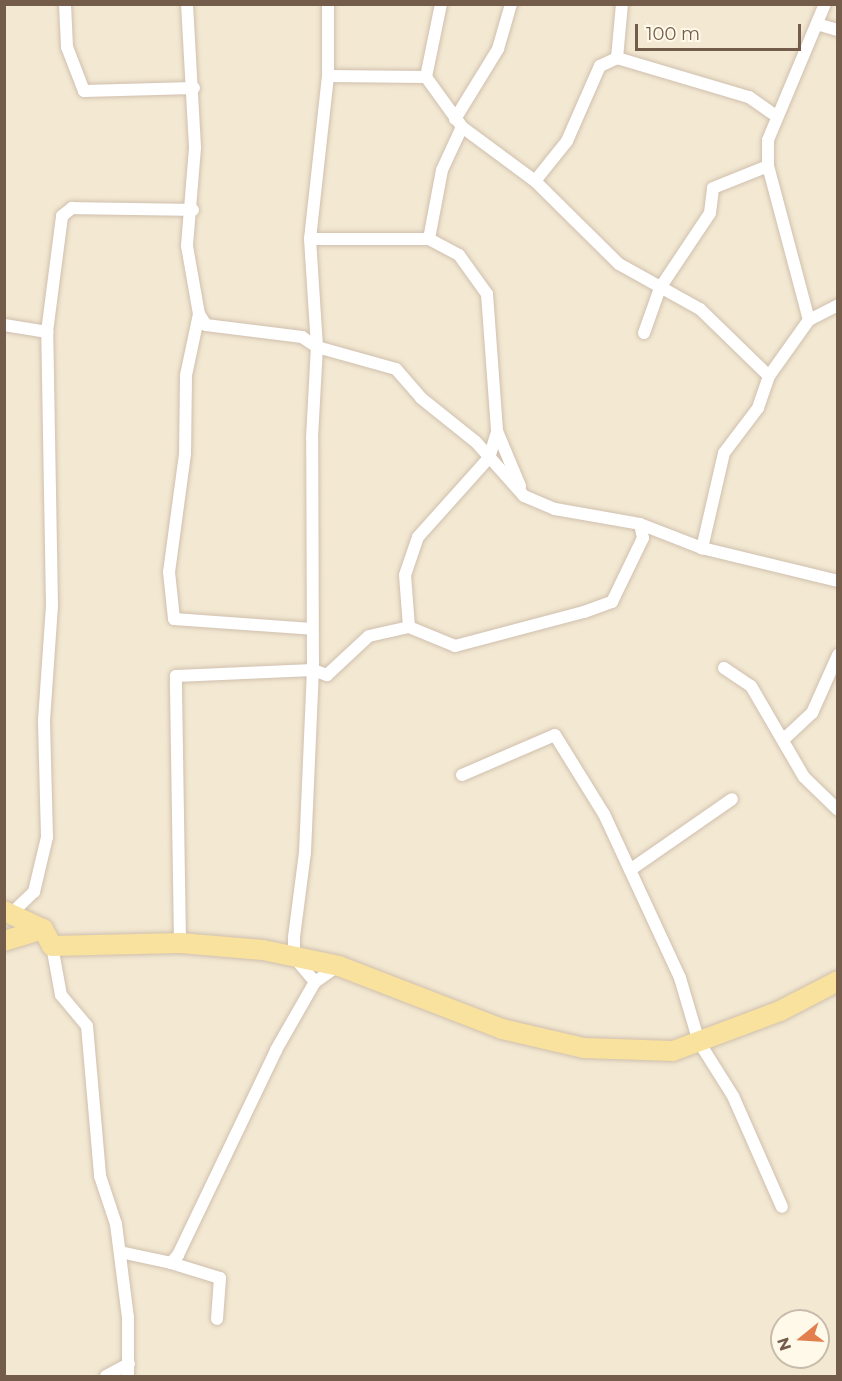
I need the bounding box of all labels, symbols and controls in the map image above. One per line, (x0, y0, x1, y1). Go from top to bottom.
scale bar (638, 12, 804, 50)
text: 100 m (646, 23, 700, 45)
north arrow (770, 1309, 830, 1369)
text: N (773, 1335, 795, 1353)

